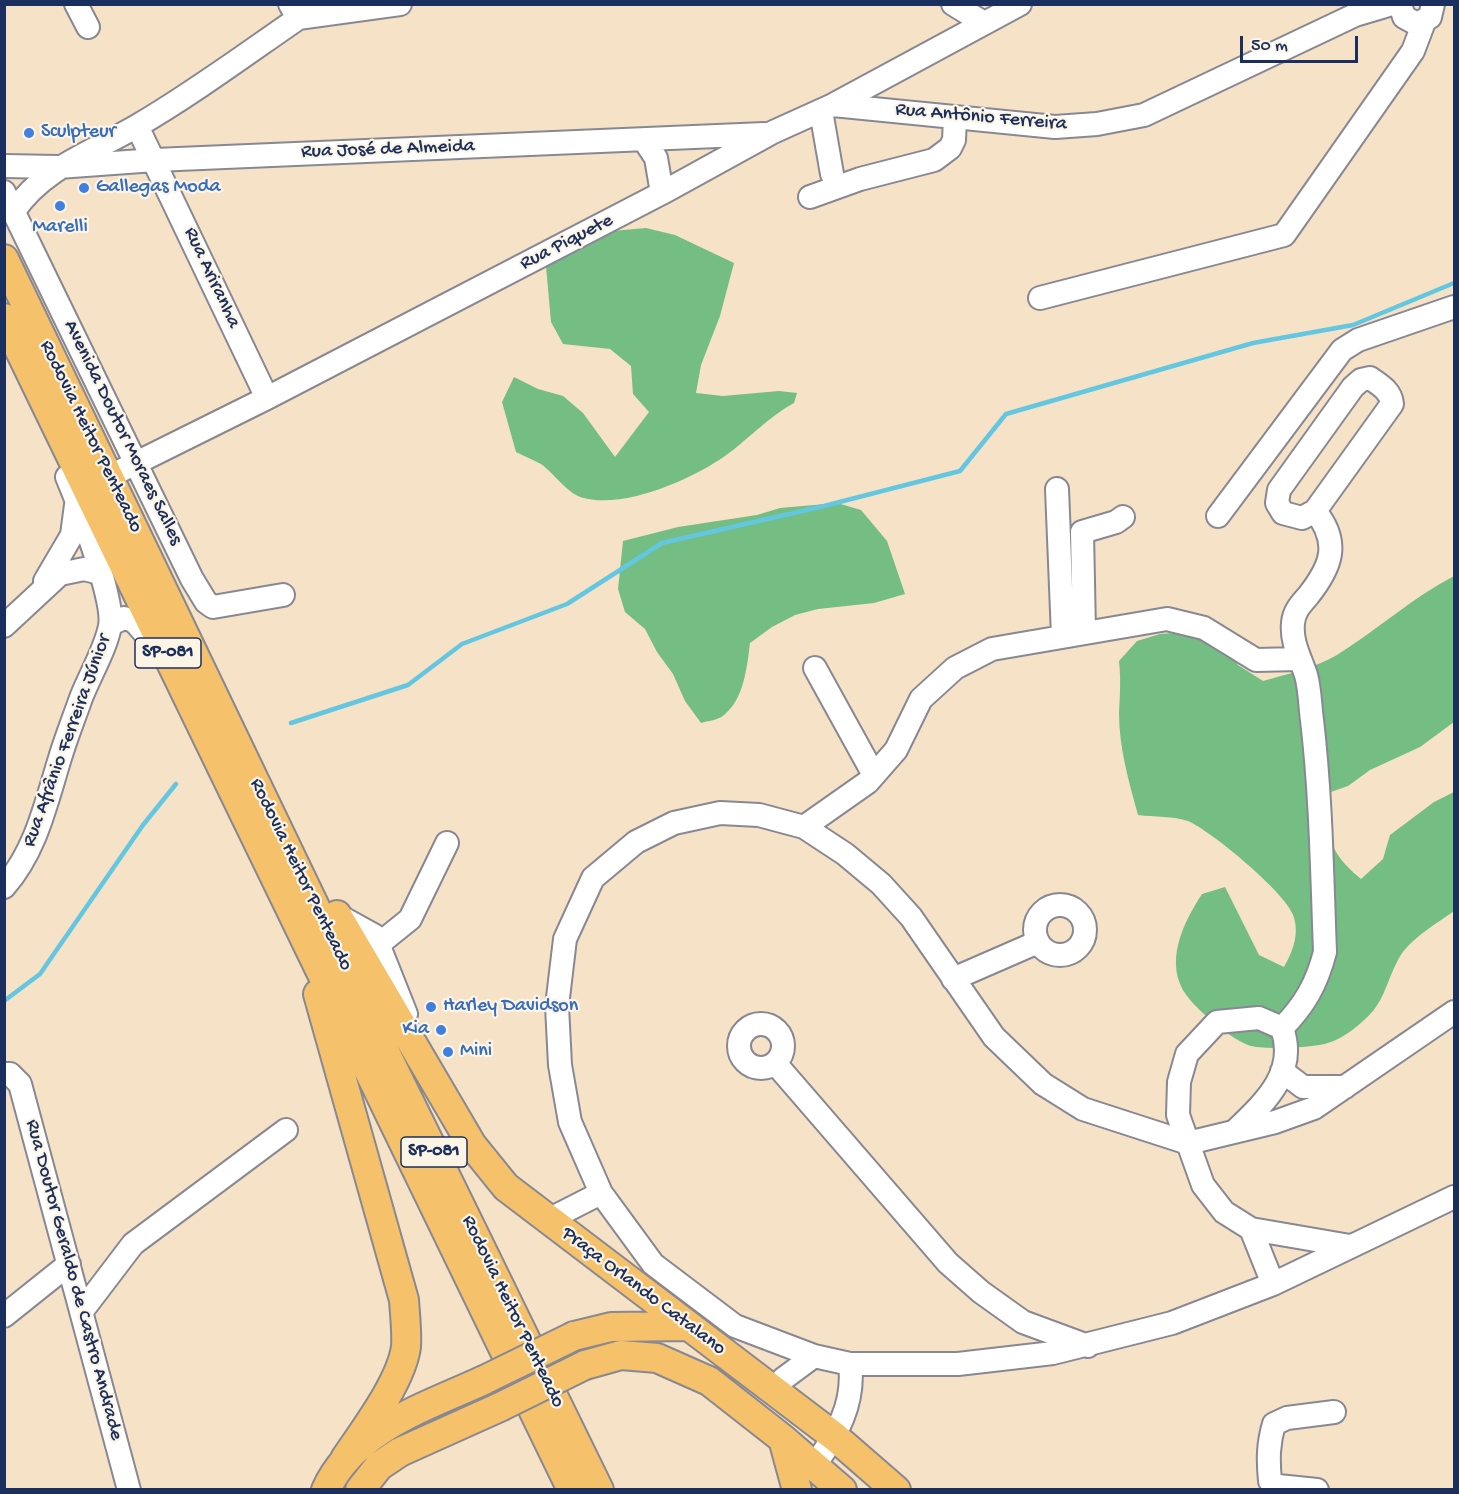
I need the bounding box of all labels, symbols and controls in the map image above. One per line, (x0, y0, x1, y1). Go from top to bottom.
scale bar (1243, 24, 1362, 62)
text: 50 m (1251, 36, 1288, 57)
street label: Rua Antônio Ferreira (894, 99, 1068, 137)
place label: Sculpteur (41, 121, 116, 145)
marker: Sculpteur (22, 126, 36, 140)
street label: Rua José de Almeida (301, 135, 475, 165)
place label: Gallegas Moda (96, 176, 221, 200)
marker: Gallegas Moda (77, 181, 91, 195)
marker: Marelli (53, 199, 67, 213)
street label: Rua Piquete (516, 209, 618, 277)
place label: Marelli (32, 216, 88, 240)
street label: Rua Ariranha (177, 224, 245, 332)
street label: Avenida Doutor Moraes Salles (57, 317, 187, 549)
street label: Rodovia Heitor Penteado (33, 337, 147, 537)
street label: Rua Afrânio Ferreira Júnior (18, 631, 118, 851)
road number: SP-081 (135, 638, 201, 668)
street label: Rodovia Heitor Penteado (243, 775, 357, 975)
place label: Harley Davidson (443, 995, 578, 1019)
marker: Harley Davidson (424, 1000, 438, 1014)
place label: Kia (403, 1018, 429, 1042)
marker: Kia (434, 1023, 448, 1037)
place label: Mini (460, 1040, 492, 1064)
marker: Mini (441, 1045, 455, 1059)
street label: Rua Doutor Geraldo de Castro Andrade (19, 1117, 127, 1443)
road number: SP-081 (401, 1137, 467, 1167)
street label: Rodovia Heitor Penteado (455, 1212, 569, 1412)
street label: Praça Orlando Catalano (556, 1222, 730, 1362)

